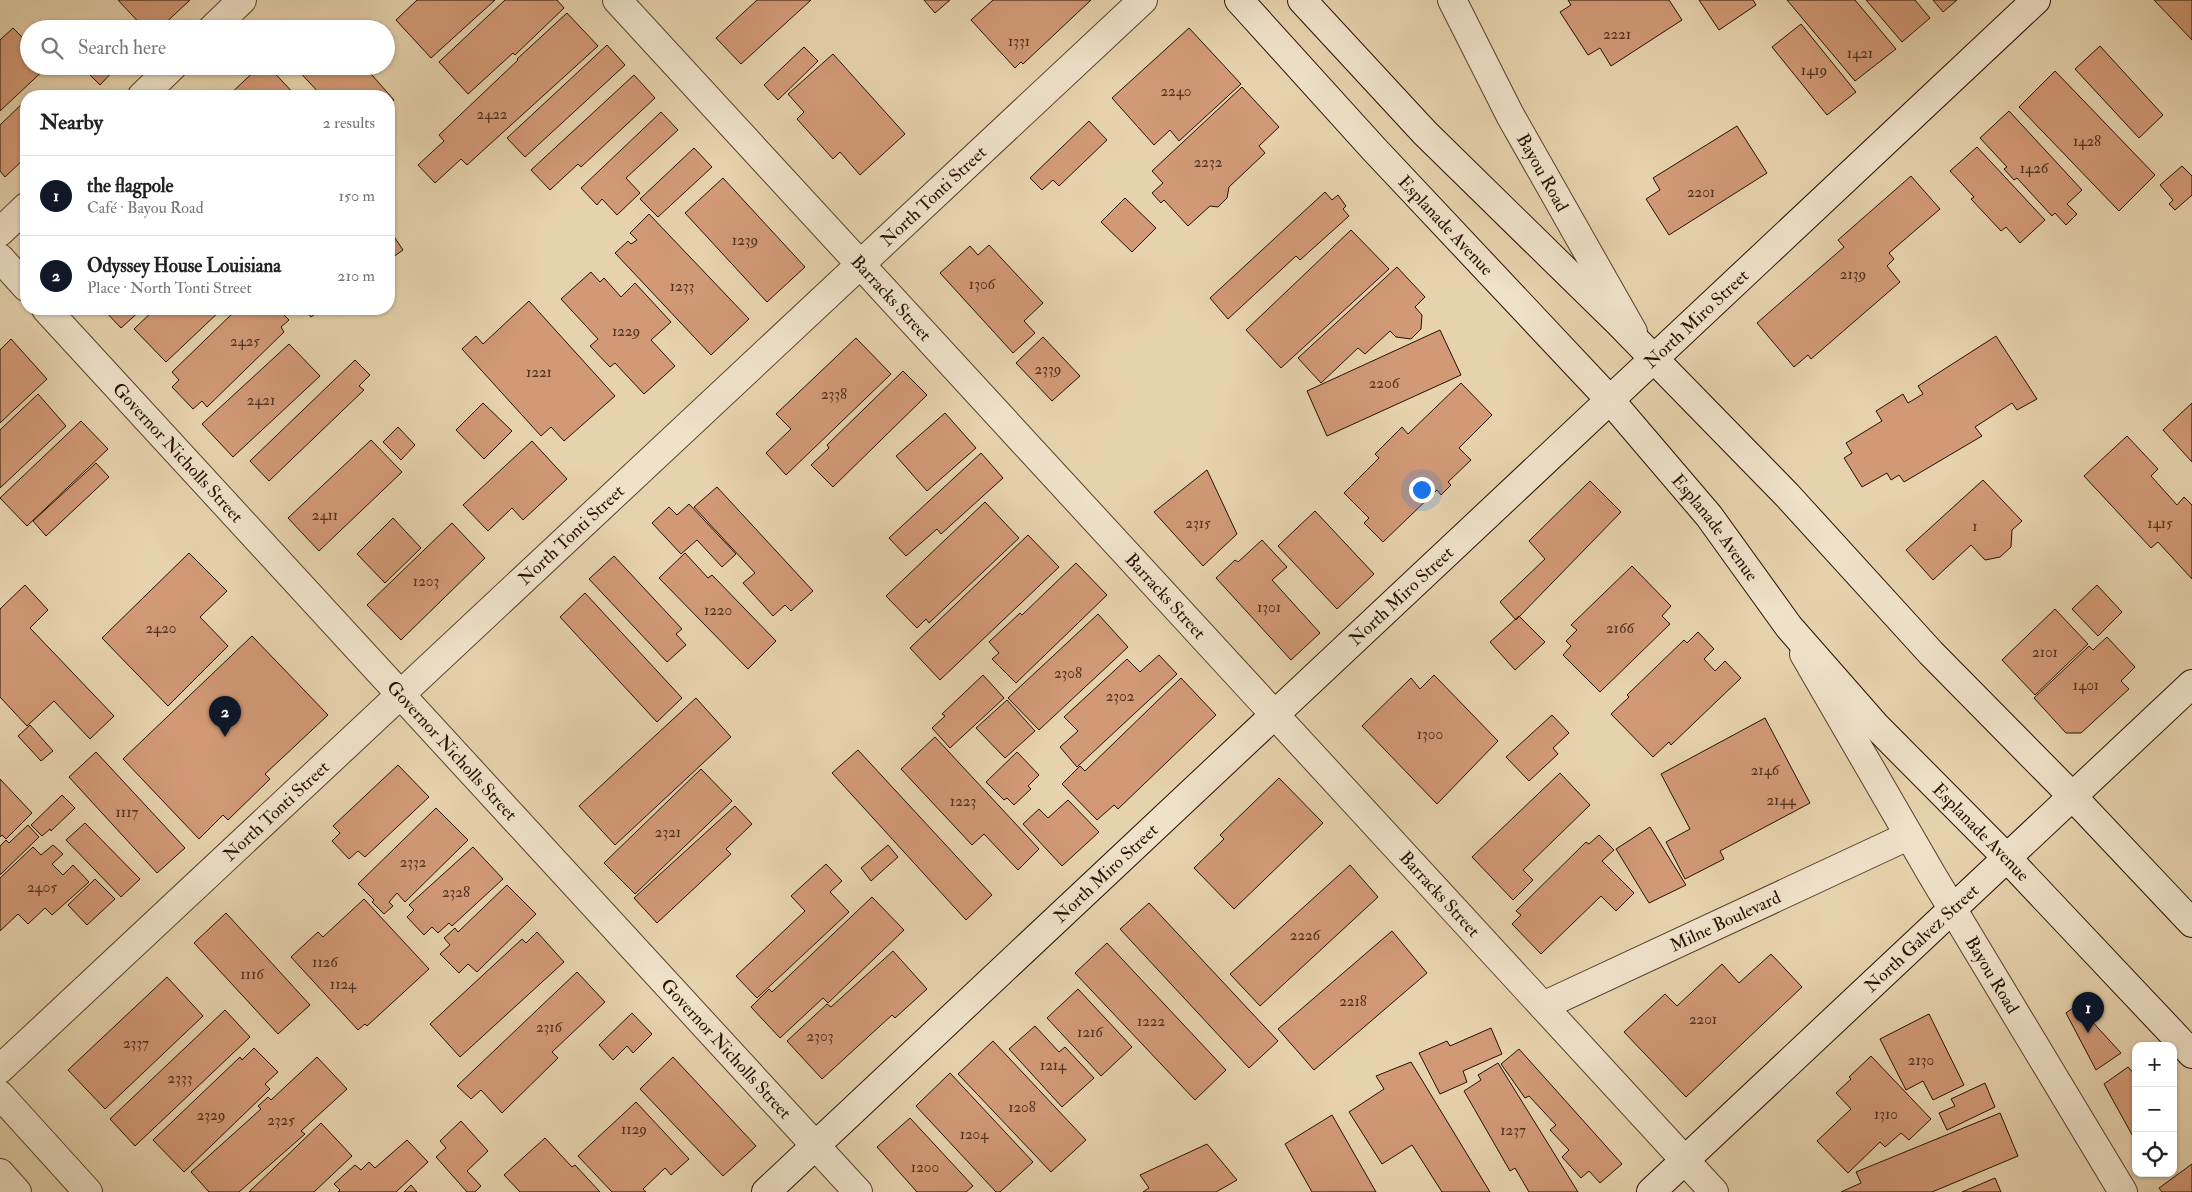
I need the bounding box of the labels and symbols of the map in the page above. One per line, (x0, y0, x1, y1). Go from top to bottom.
house number: 2221 (1603, 25, 1631, 44)
house number: 1331 (1008, 32, 1030, 51)
house number: 1421 (1847, 44, 1873, 63)
house number: 1419 (1801, 61, 1827, 80)
house number: 2240 (1161, 82, 1191, 101)
house number: 2422 (477, 105, 508, 124)
street label: Bayou Road (1511, 130, 1574, 216)
house number: 1428 (2073, 132, 2101, 151)
street label: North Tonti Street (876, 141, 992, 252)
house number: 2232 (1194, 153, 1223, 172)
house number: 1426 (2020, 159, 2050, 178)
street label: Esplanade Avenue (1393, 171, 1498, 281)
house number: 2201 (1687, 183, 1715, 202)
house number: 1239 (732, 231, 758, 250)
street label: Barracks Street (845, 250, 936, 346)
street label: North Miro Street (1640, 264, 1754, 374)
house number: 2139 (1840, 265, 1866, 284)
house number: 1306 (969, 275, 997, 294)
house number: 1233 (670, 277, 694, 296)
house number: 1229 (612, 322, 640, 341)
house number: 2425 (230, 332, 260, 351)
house number: 2339 (1035, 360, 1061, 379)
house number: 1221 (526, 363, 552, 382)
house number: 2206 (1369, 374, 1401, 393)
street label: Governor Nicholls Street (107, 378, 248, 528)
house number: 2338 (821, 385, 847, 404)
house number: 2421 (247, 391, 275, 410)
street label: Esplanade Avenue (1666, 470, 1764, 586)
your location (1409, 477, 1435, 503)
street label: North Tonti Street (514, 480, 629, 590)
house number: 2411 (312, 506, 338, 525)
house number: 2315 (1185, 514, 1211, 533)
house number: 1415 (2147, 514, 2173, 533)
house number: 1 (1972, 517, 1978, 536)
street label: North Miro Street (1344, 542, 1459, 651)
street label: Barracks Street (1120, 548, 1211, 644)
house number: 1203 (413, 572, 439, 591)
house number: 1301 (1257, 598, 1281, 617)
house number: 1220 (704, 601, 732, 620)
house number: 2420 (146, 619, 176, 638)
house number: 2166 (1606, 619, 1635, 638)
house number: 2101 (2032, 643, 2058, 662)
house number: 2308 (1054, 664, 1082, 683)
street label: Governor Nicholls Street (382, 676, 522, 826)
house number: 1401 (2073, 676, 2099, 695)
house number: 2302 (1106, 687, 1135, 706)
pin: 2 (209, 696, 241, 737)
house number: 1300 (1417, 725, 1443, 744)
street label: North Tonti Street (219, 756, 334, 866)
house number: 2146 (1751, 761, 1781, 780)
street label: Esplanade Avenue (1927, 778, 2034, 887)
house number: 2144 (1766, 791, 1796, 810)
house number: 1223 (950, 792, 976, 811)
house number: 1117 (116, 803, 139, 822)
street label: North Miro Street (1049, 819, 1163, 928)
house number: 2321 (655, 823, 681, 842)
street label: Barracks Street (1394, 846, 1485, 942)
house number: 2332 (400, 853, 427, 872)
house number: 2405 (27, 878, 57, 897)
street label: North Galvez Street (1860, 879, 1984, 998)
house number: 2328 (442, 883, 470, 902)
street label: Milne Boulevard (1666, 886, 1785, 957)
house number: 2226 (1290, 926, 1322, 945)
street label: Bayou Road (1960, 932, 2024, 1018)
house number: 1126 (312, 953, 339, 972)
house number: 1116 (240, 965, 265, 984)
street label: Governor Nicholls Street (656, 974, 796, 1124)
house number: 1124 (330, 975, 357, 994)
house number: 2218 (1339, 992, 1367, 1011)
pin: 1 (2072, 992, 2104, 1033)
house number: 2201 (1689, 1010, 1717, 1029)
house number: 1222 (1137, 1012, 1165, 1031)
house number: 2316 (536, 1018, 564, 1037)
house number: 1216 (1077, 1023, 1104, 1042)
house number: 2303 (807, 1027, 833, 1046)
house number: 2337 (123, 1034, 149, 1053)
house number: 2130 (1908, 1051, 1934, 1070)
house number: 1214 (1040, 1056, 1067, 1075)
house number: 2333 (168, 1069, 192, 1088)
house number: 1208 (1008, 1098, 1036, 1117)
house number: 1310 (1874, 1105, 1898, 1124)
house number: 2329 (197, 1106, 225, 1125)
house number: 2325 (267, 1111, 295, 1130)
house number: 1129 (621, 1120, 647, 1139)
house number: 1237 (1500, 1121, 1526, 1140)
house number: 1204 (960, 1125, 989, 1144)
house number: 1200 (911, 1158, 939, 1177)

